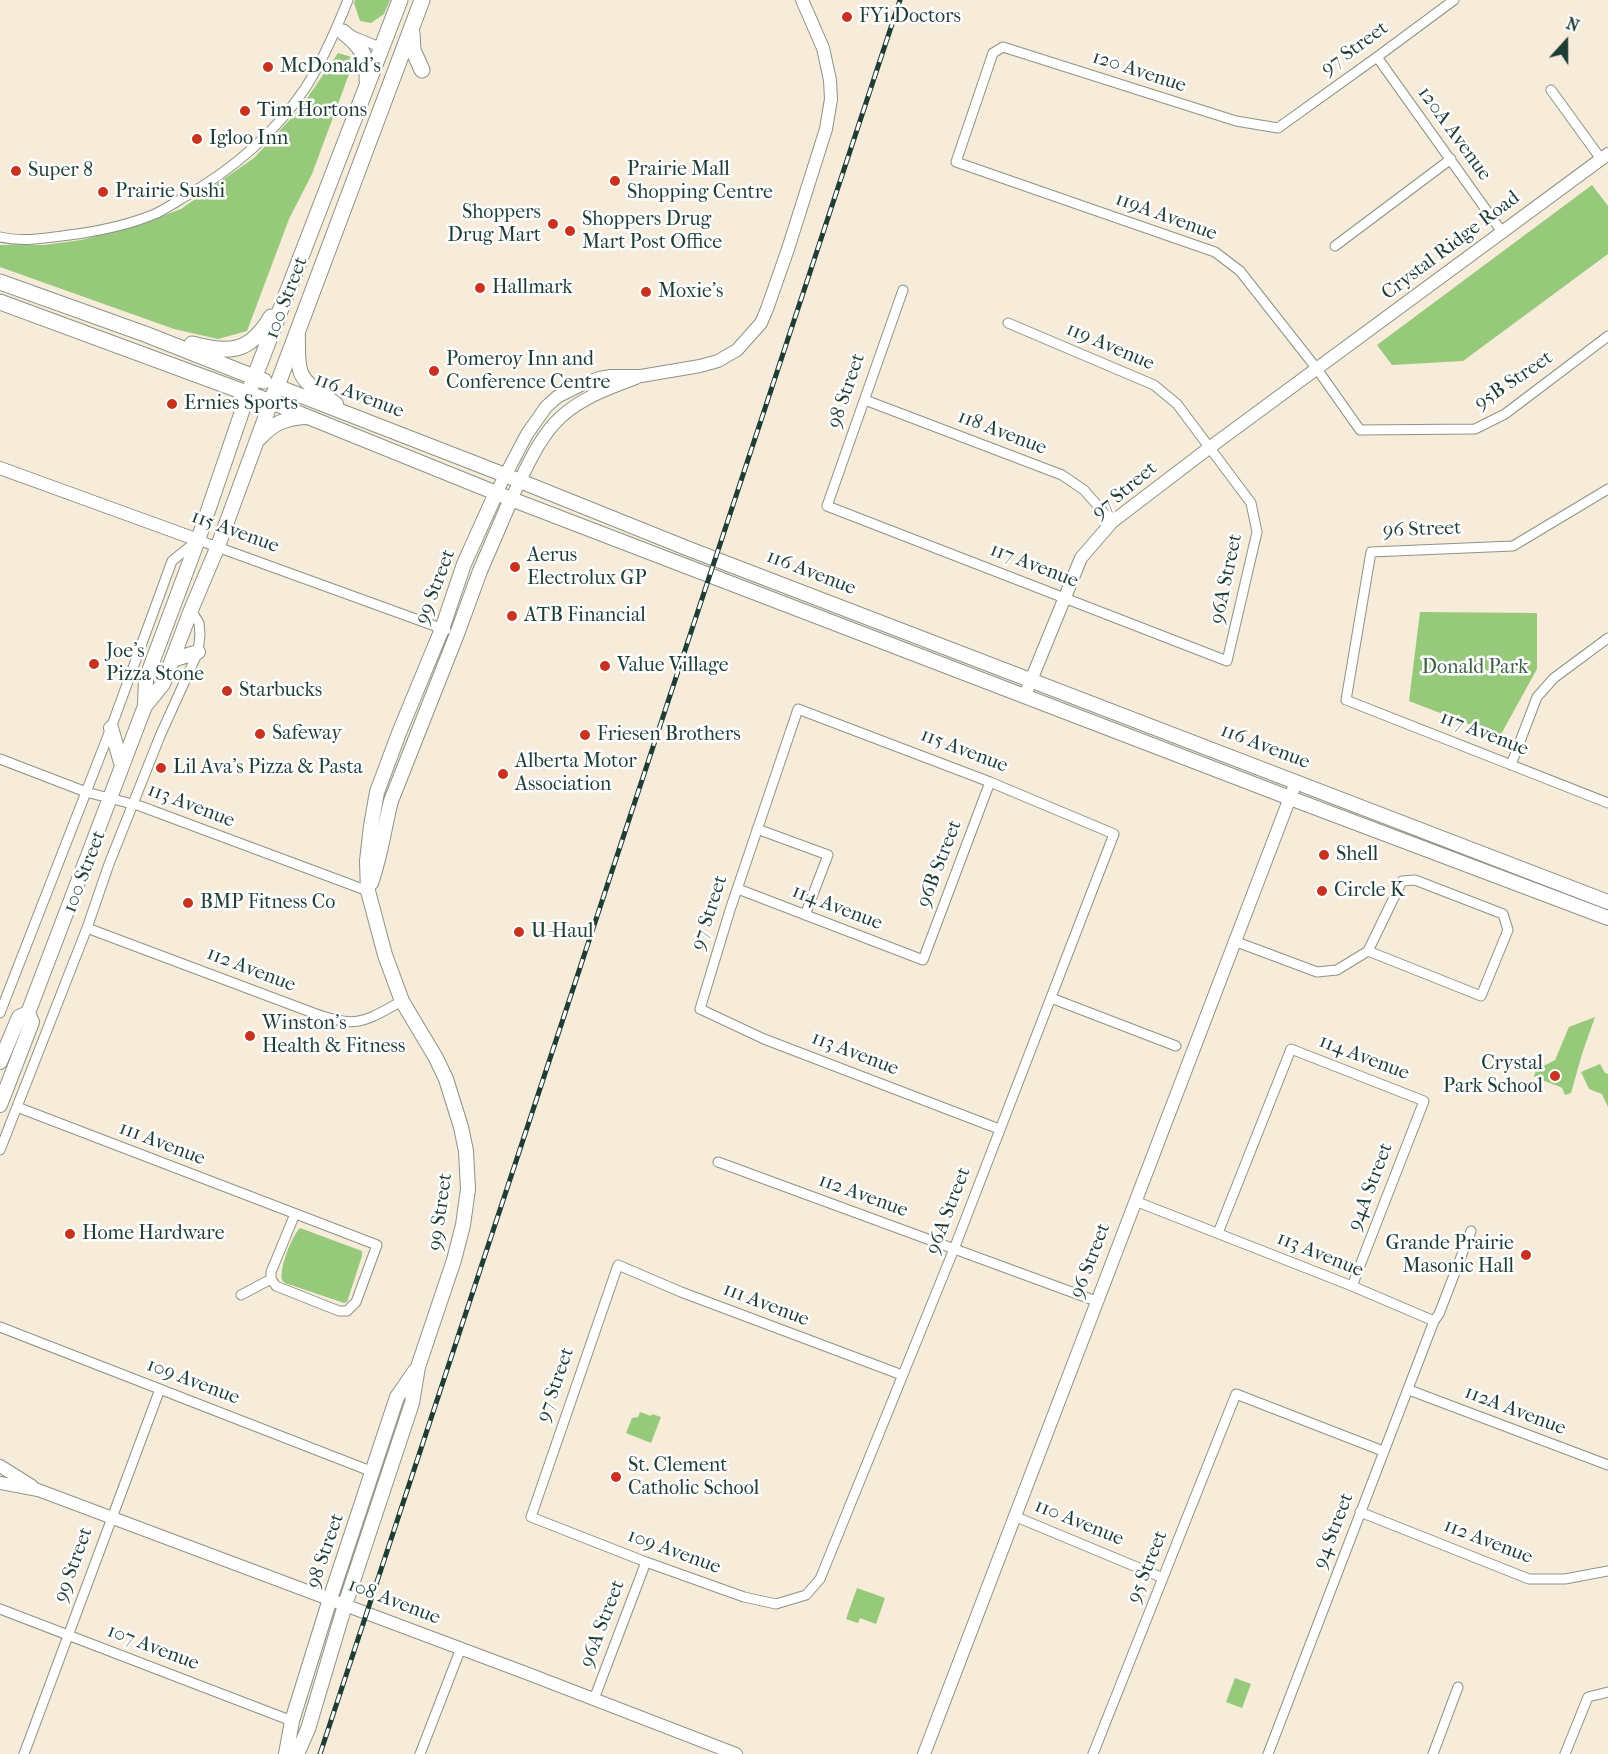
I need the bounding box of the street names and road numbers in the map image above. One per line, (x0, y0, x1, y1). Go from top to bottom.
street label: 97 Street (1317, 17, 1393, 81)
street label: 120 Avenue (1089, 46, 1189, 98)
street label: 120A Avenue (1412, 82, 1496, 186)
street label: Crystal Ridge Road (1377, 186, 1525, 306)
street label: 119A Avenue (1112, 187, 1220, 247)
street label: 100 Street (260, 253, 314, 343)
street label: 119 Avenue (1062, 318, 1158, 376)
street label: 95B Street (1470, 346, 1558, 416)
street label: 98 Street (823, 350, 871, 432)
street label: 116 Avenue (311, 368, 407, 424)
street label: 118 Avenue (954, 405, 1050, 461)
street label: 97 Street (1088, 457, 1162, 525)
street label: 115 Avenue (188, 505, 282, 559)
street label: 96 Street (1382, 517, 1462, 543)
street label: 96A Street (1206, 532, 1248, 626)
street label: 117 Avenue (986, 538, 1082, 594)
street label: 116 Avenue (763, 545, 859, 601)
street label: 99 Street (411, 546, 461, 628)
street label: 117 Avenue (1436, 706, 1532, 762)
street label: 116 Avenue (1217, 719, 1313, 775)
street label: 115 Avenue (917, 723, 1011, 779)
street label: 113 Avenue (144, 778, 238, 834)
street label: 96B Street (912, 817, 968, 911)
street label: 100 Street (58, 827, 112, 917)
street label: 97 Street (687, 873, 733, 953)
street label: 114 Avenue (788, 880, 886, 936)
street label: 112 Avenue (203, 942, 299, 998)
street label: 113 Avenue (808, 1026, 902, 1082)
street label: 114 Avenue (1315, 1030, 1413, 1086)
street label: 111 Avenue (116, 1117, 208, 1171)
street label: 94A Street (1343, 1140, 1399, 1234)
street label: 96A Street (921, 1164, 977, 1258)
street label: 112 Avenue (815, 1169, 911, 1223)
street label: 99 Street (424, 1172, 458, 1252)
street label: 96 Street (1066, 1220, 1116, 1302)
street label: 113 Avenue (1273, 1227, 1367, 1283)
street label: 111 Avenue (720, 1278, 812, 1332)
street label: 97 Street (532, 1345, 580, 1425)
street label: 109 Avenue (143, 1353, 243, 1411)
street label: 112A Avenue (1461, 1381, 1569, 1441)
street label: 94 Street (1309, 1490, 1359, 1572)
street label: 110 Avenue (1031, 1494, 1127, 1552)
street label: 98 Street (302, 1510, 350, 1592)
street label: 112 Avenue (1440, 1514, 1536, 1570)
street label: 99 Street (49, 1524, 99, 1606)
street label: 109 Avenue (624, 1524, 724, 1580)
street label: 95 Street (1123, 1527, 1173, 1607)
street label: 108 Avenue (344, 1573, 444, 1631)
street label: 96A Street (575, 1577, 631, 1671)
street label: 107 Avenue (104, 1619, 202, 1677)

